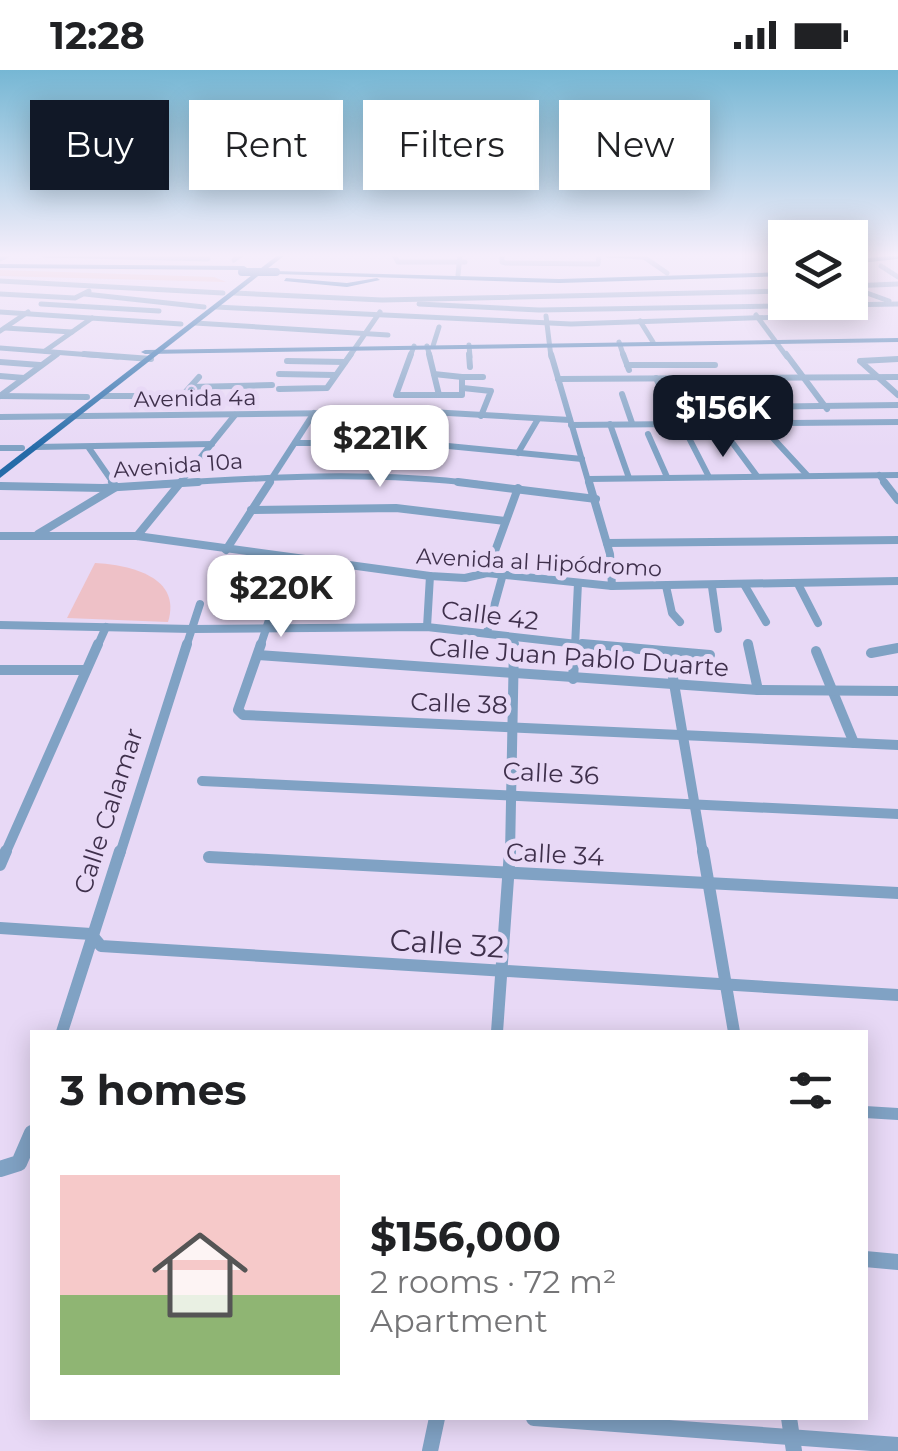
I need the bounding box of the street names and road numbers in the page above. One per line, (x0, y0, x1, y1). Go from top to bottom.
street label: Avenida 4a (133, 384, 257, 413)
street label: Avenida 10a (112, 447, 244, 484)
street label: Avenida al Hipódromo (415, 543, 663, 582)
street label: Calle 42 (440, 594, 540, 636)
street label: Calle Juan Pablo Duarte (428, 632, 730, 682)
street label: Calle 38 (410, 686, 508, 720)
street label: Calle Calamar (67, 724, 149, 898)
street label: Calle 36 (502, 755, 600, 791)
street label: Calle 34 (505, 836, 605, 872)
street label: Calle 32 (389, 921, 506, 966)

